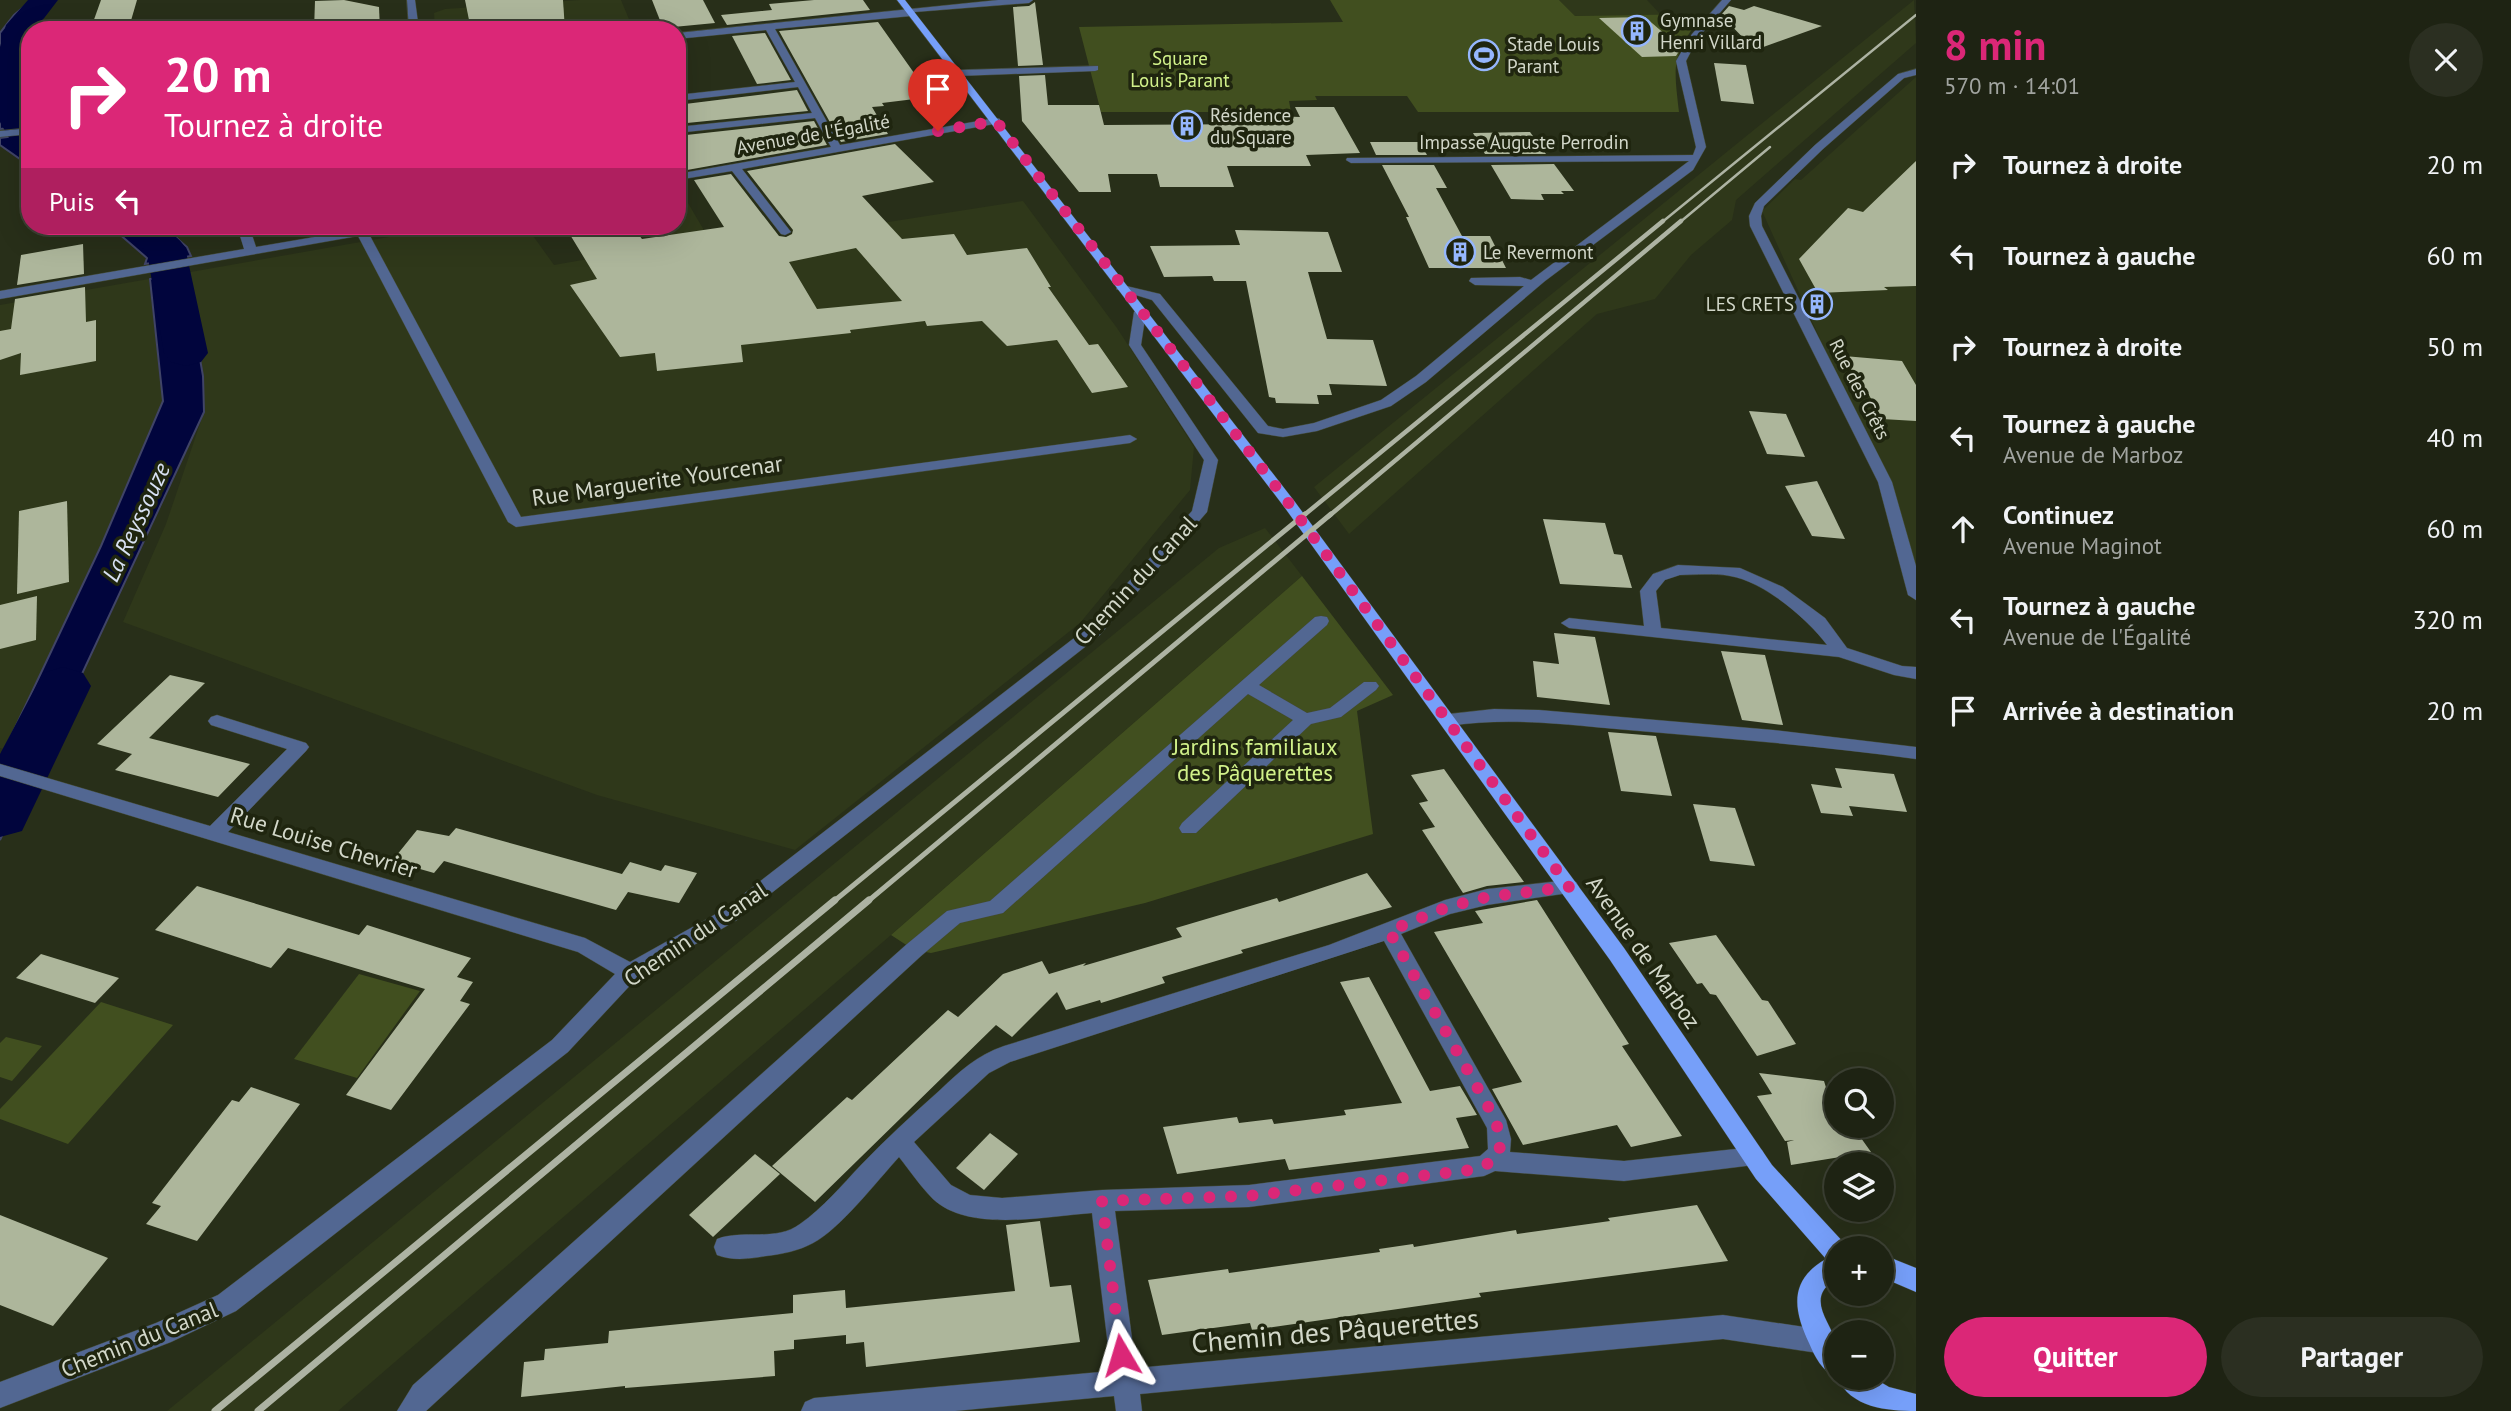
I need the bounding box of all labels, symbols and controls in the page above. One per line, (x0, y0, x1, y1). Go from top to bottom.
place label: Gymnase Henri Villard (1660, 8, 1762, 54)
building icon: Gymnase Henri Villard (1620, 14, 1654, 48)
text: 8 min (1944, 17, 2046, 72)
button: close (2409, 23, 2483, 97)
place label: Stade Louis Parant (1507, 32, 1600, 78)
sports icon: Stade Louis Parant (1467, 38, 1501, 72)
text: 20 m (164, 42, 271, 106)
park label: Square Louis Parant (1130, 46, 1230, 92)
icon: right (49, 49, 140, 140)
pin (908, 59, 968, 131)
icon: arrive (919, 70, 957, 108)
text: 570 m · 14:01 (1944, 71, 2080, 100)
place label: Résidence du Square (1210, 103, 1292, 149)
text: Tournez à droite (164, 104, 383, 146)
street label: Avenue de l'Égalité (734, 109, 892, 159)
building icon: Résidence du Square (1170, 109, 1204, 143)
street label: Impasse Auguste Perrodin (1419, 130, 1629, 154)
icon: right (1944, 146, 1982, 184)
text: Tournez à droite (2003, 148, 2182, 181)
text: 20 m (2427, 148, 2483, 181)
icon: left (109, 182, 147, 220)
text: Puis (49, 185, 95, 218)
building icon: Le Revermont (1443, 235, 1477, 269)
icon: left (1944, 237, 1982, 275)
text: Tournez à gauche (2003, 239, 2195, 272)
text: 60 m (2427, 239, 2483, 272)
place label: Le Revermont (1483, 240, 1594, 264)
building icon: LES CRETS (1800, 287, 1834, 321)
place label: LES CRETS (1706, 292, 1794, 316)
icon: right (1944, 328, 1982, 366)
text: Tournez à droite (2003, 330, 2182, 363)
text: 50 m (2427, 330, 2483, 363)
street label: Rue des Crêts (1824, 334, 1896, 444)
text: Tournez à gauche (2003, 407, 2195, 440)
icon: left (1944, 419, 1982, 457)
text: 40 m (2427, 421, 2483, 454)
text: Avenue de Marboz (2003, 440, 2183, 469)
street label: Rue Marguerite Yourcenar (530, 448, 784, 512)
water label: La Reyssouze (95, 458, 177, 586)
text: Continuez (2003, 498, 2114, 531)
street label: Chemin du Canal (1068, 509, 1203, 651)
icon: ahead (1944, 510, 1982, 548)
text: 60 m (2427, 512, 2483, 545)
text: Avenue Maginot (2003, 531, 2162, 560)
text: Tournez à gauche (2003, 589, 2195, 622)
icon: left (1944, 601, 1982, 639)
text: 320 m (2412, 603, 2483, 636)
text: Avenue de l'Égalité (2003, 622, 2191, 651)
icon: arrive (1944, 692, 1982, 730)
text: Arrivée à destination (2003, 694, 2234, 727)
text: 20 m (2427, 694, 2483, 727)
park label: Jardins familiaux des Pâquerettes (1172, 732, 1338, 787)
street label: Rue Louise Chevrier (227, 800, 421, 884)
street label: Avenue de Marboz (1580, 870, 1708, 1034)
street label: Chemin du Canal (618, 875, 772, 993)
map controls (1824, 1068, 1894, 1390)
button: search (1824, 1068, 1894, 1138)
button: layers (1824, 1152, 1894, 1222)
button: + (1824, 1236, 1894, 1306)
street label: Chemin du Canal (56, 1294, 222, 1384)
street label: Chemin des Pâquerettes (1190, 1299, 1480, 1361)
button: Quitter (1944, 1317, 2207, 1397)
button: Partager (2221, 1317, 2483, 1397)
position arrow (1084, 1318, 1158, 1392)
button: − (1824, 1320, 1894, 1390)

